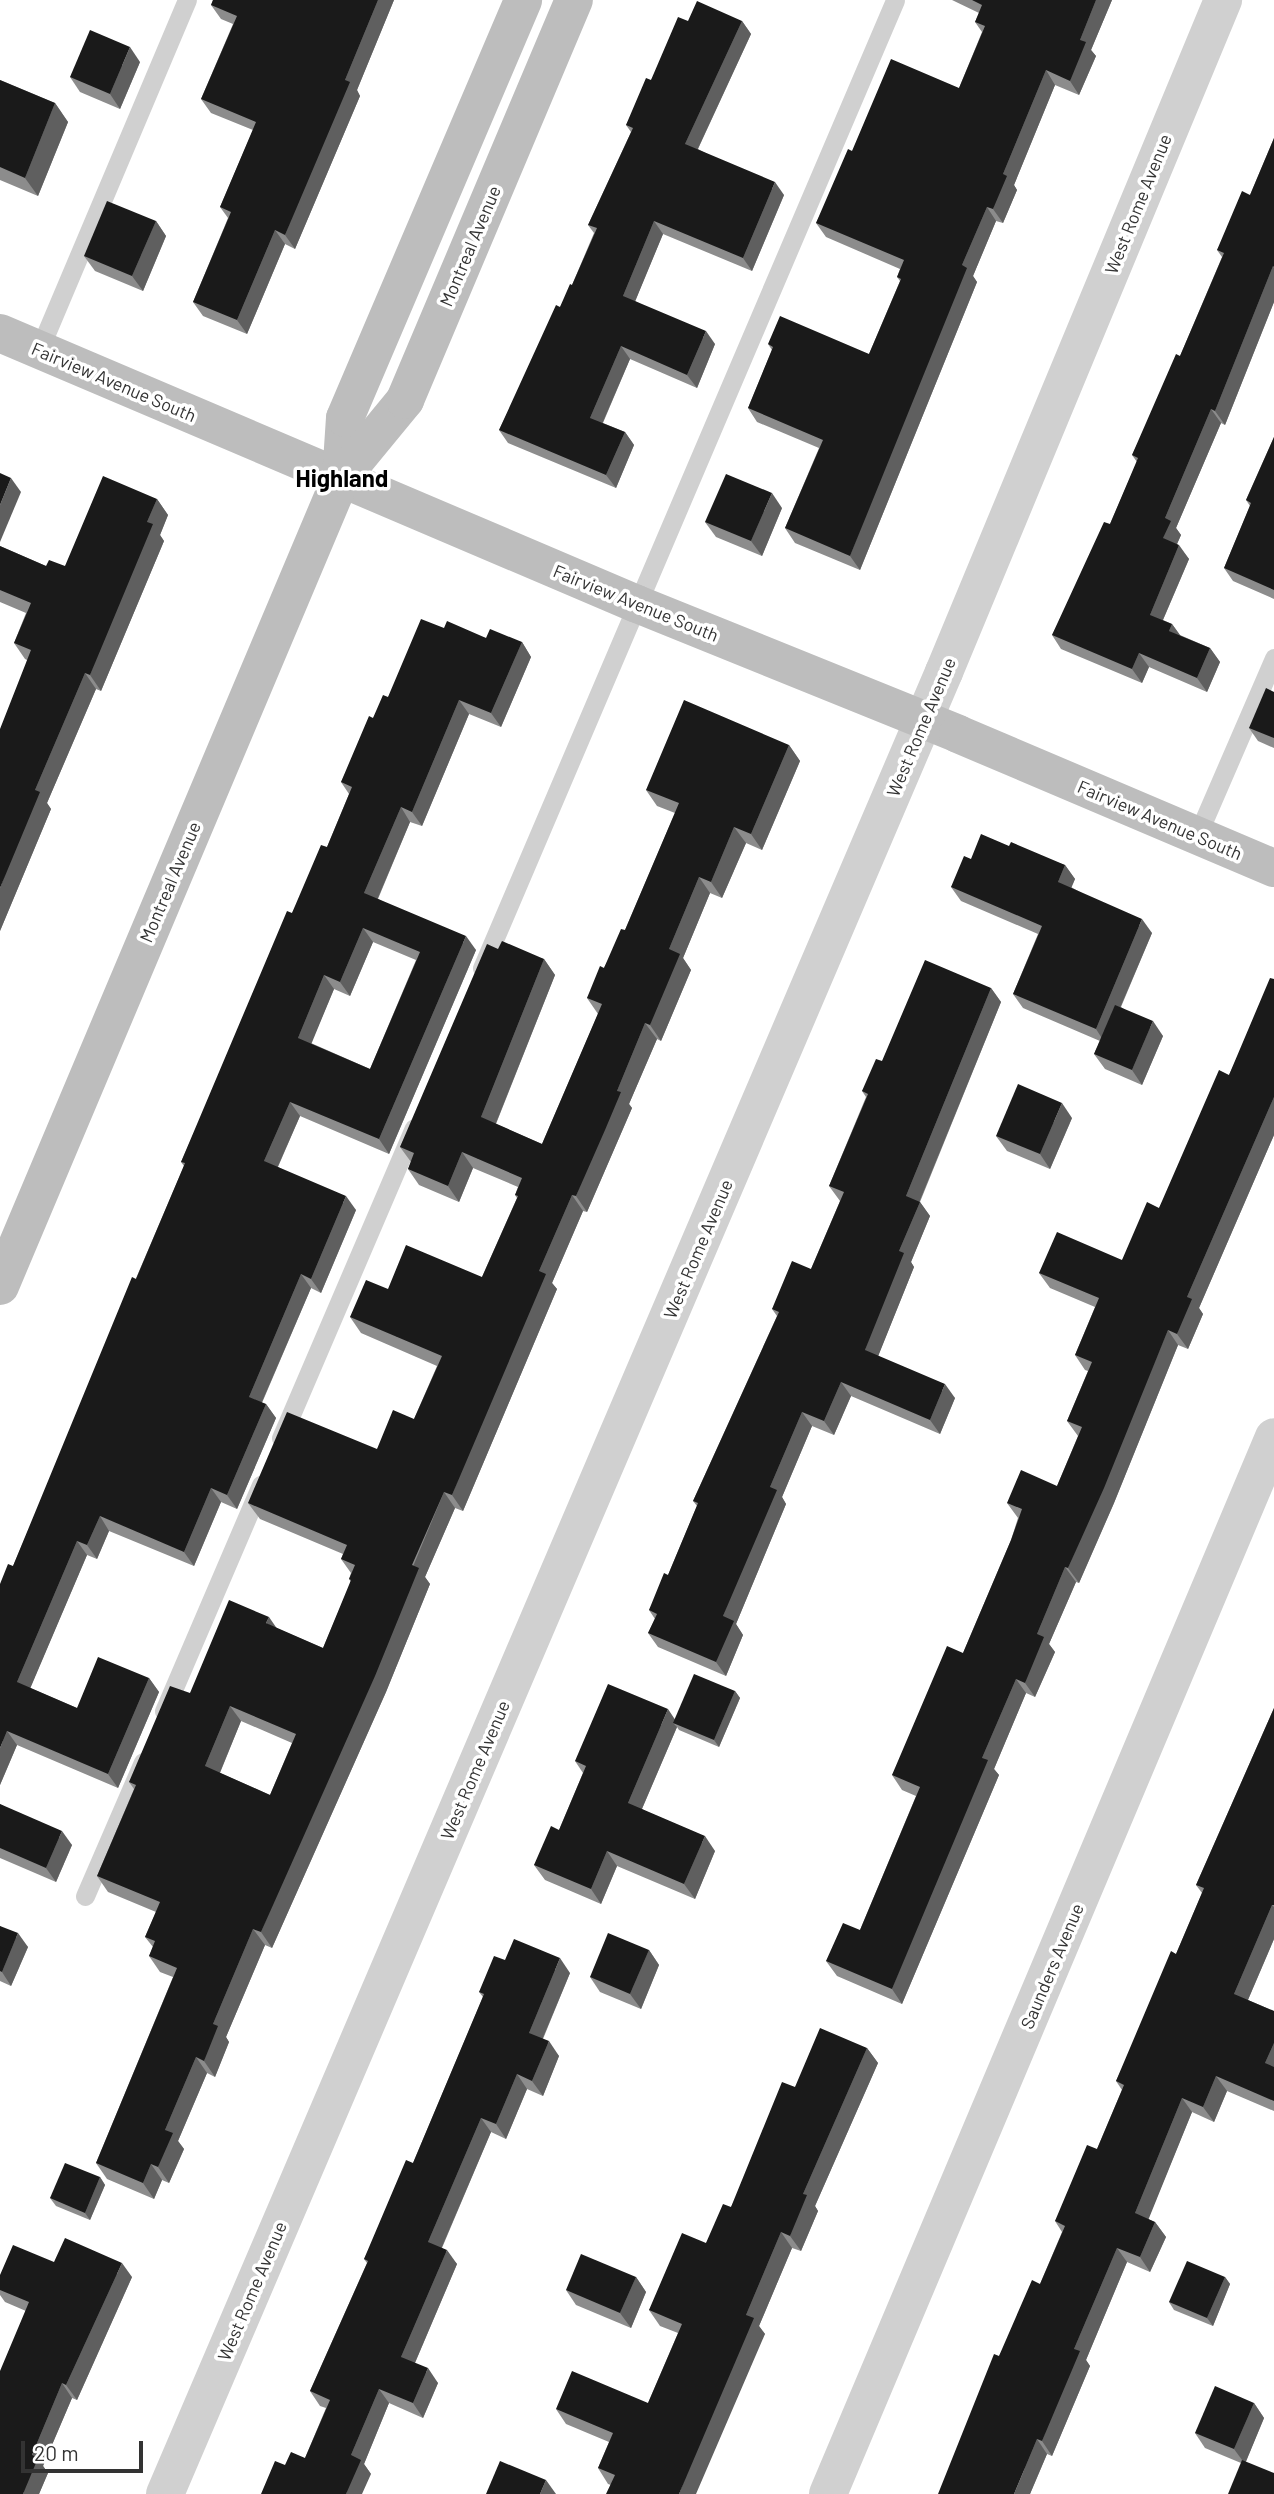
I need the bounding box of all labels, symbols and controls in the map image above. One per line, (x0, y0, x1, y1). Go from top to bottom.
street label: West Rome Avenue (1100, 131, 1176, 277)
street label: Montreal Avenue (435, 182, 505, 310)
street label: Fairview Avenue South (29, 338, 199, 426)
district label: Highland (296, 464, 388, 492)
street label: Fairview Avenue South (550, 560, 722, 646)
street label: West Rome Avenue (882, 654, 960, 800)
street label: Fairview Avenue South (1075, 776, 1245, 864)
street label: Montreal Avenue (135, 818, 205, 946)
street label: West Rome Avenue (659, 1176, 737, 1322)
street label: West Rome Avenue (436, 1697, 514, 1843)
street label: Saunders Avenue (1016, 1900, 1088, 2032)
street label: West Rome Avenue (213, 2218, 291, 2364)
scale bar (24, 2428, 147, 2472)
text: 20 m (34, 2440, 79, 2465)

